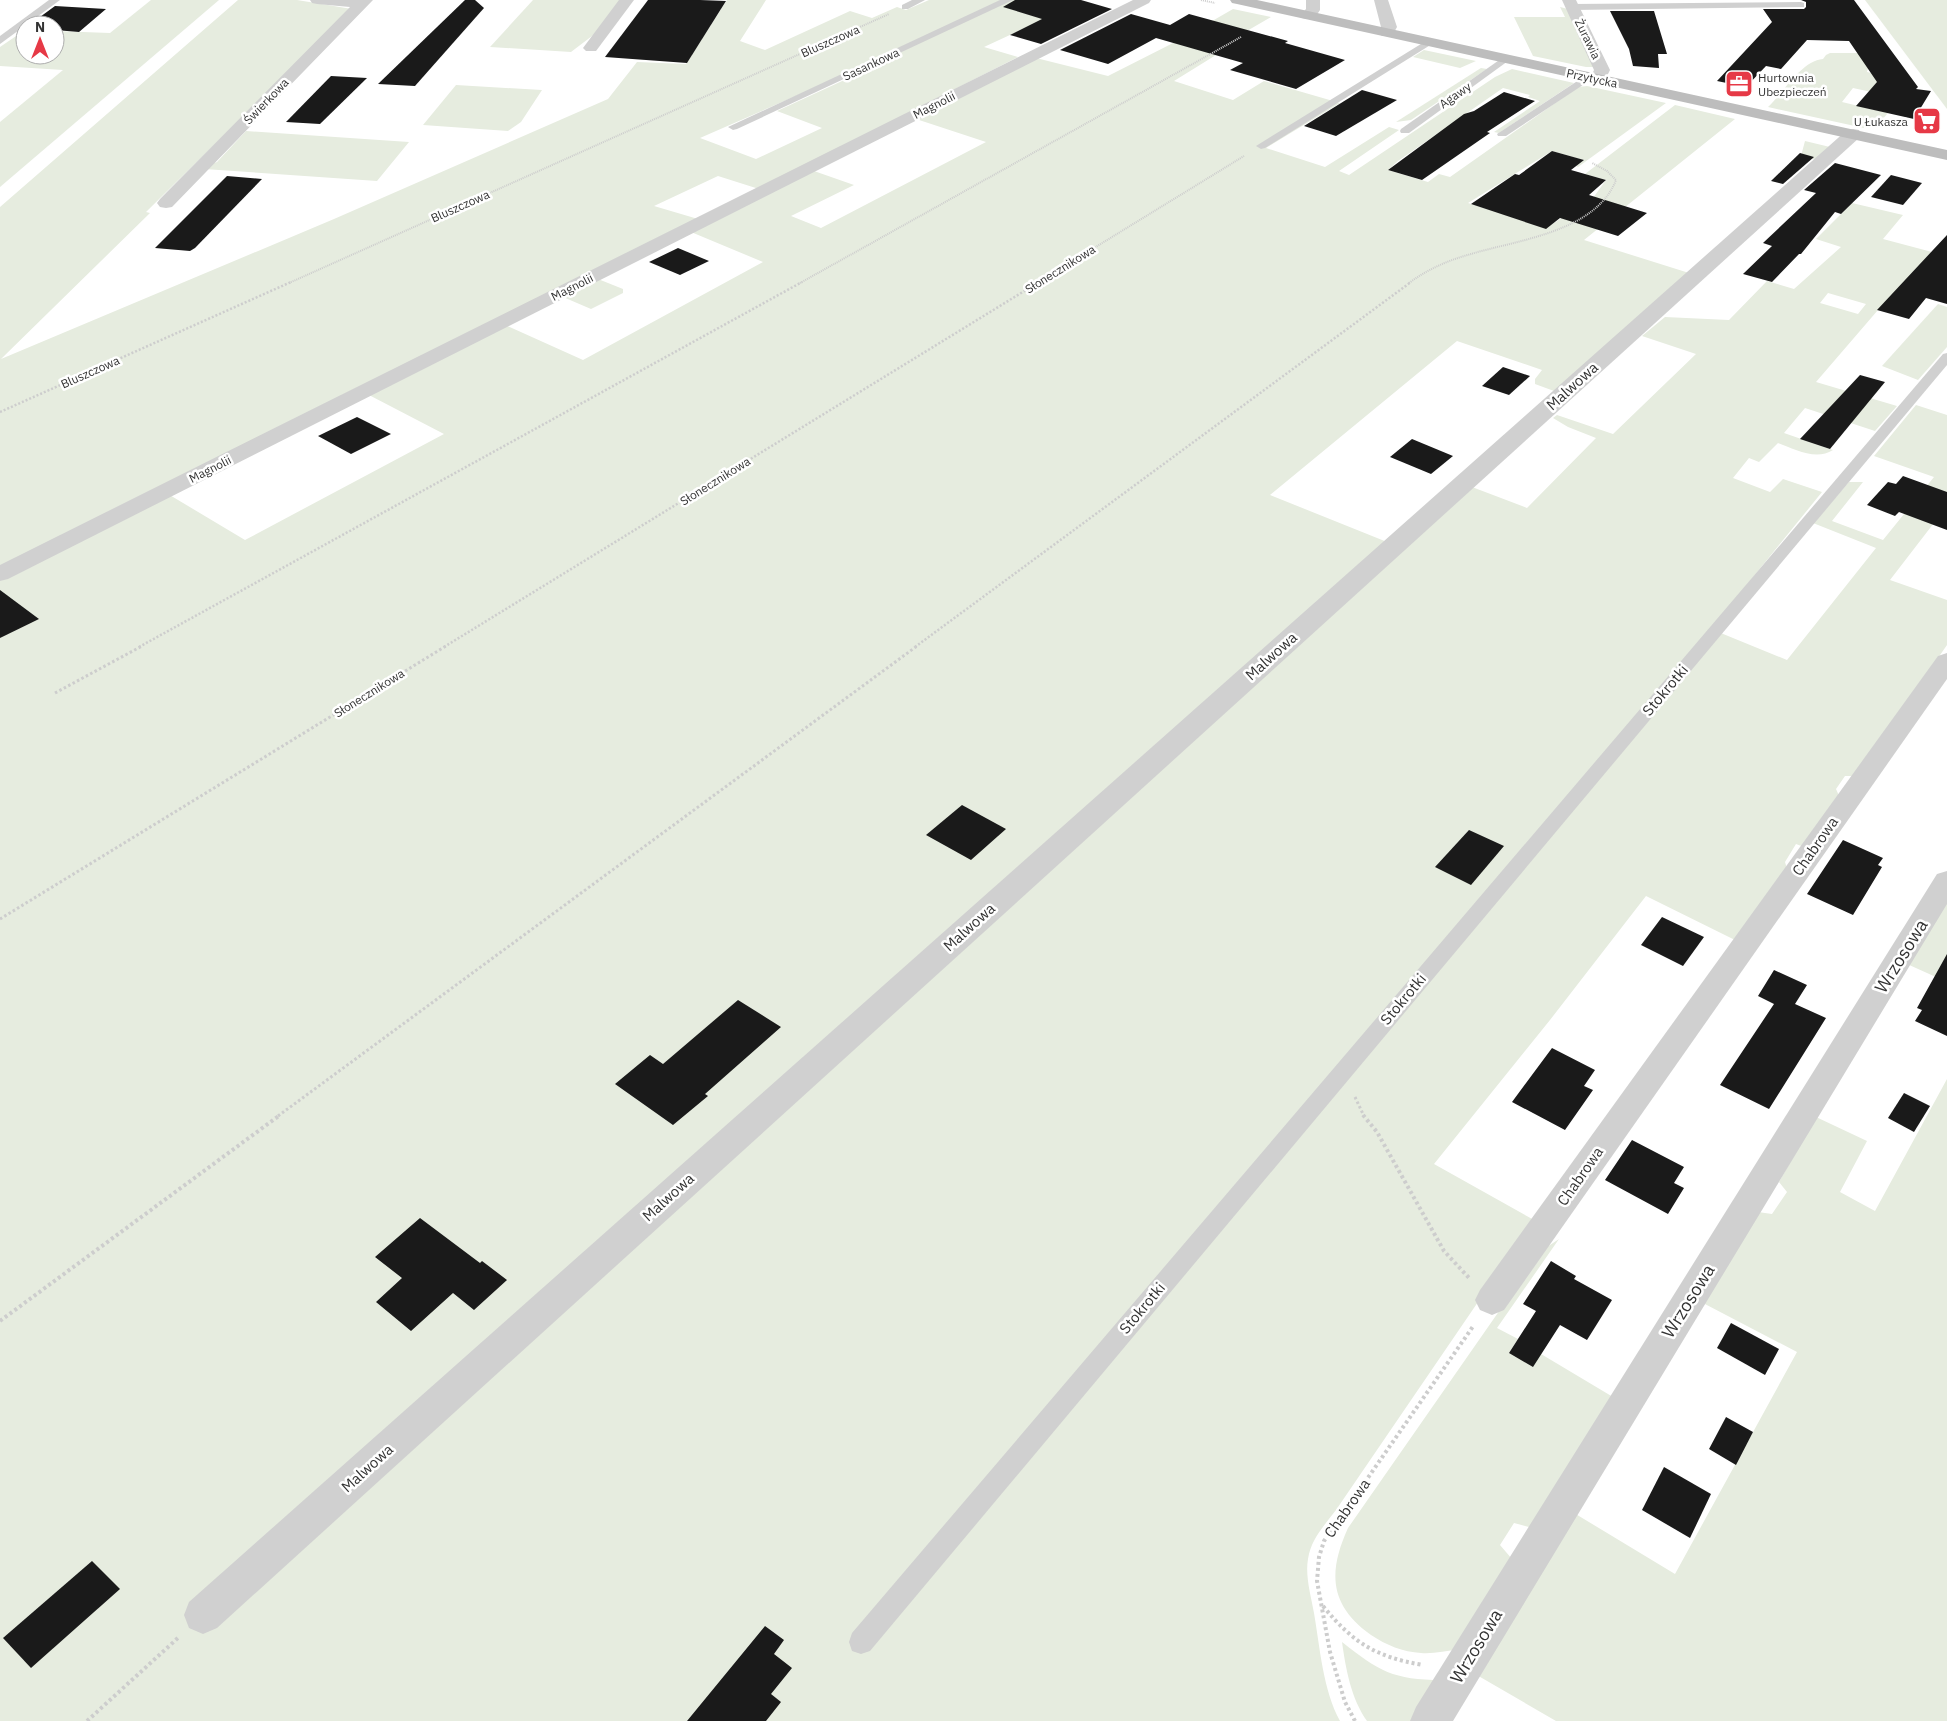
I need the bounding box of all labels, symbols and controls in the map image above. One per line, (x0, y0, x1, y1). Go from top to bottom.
north arrow (15, 15, 65, 65)
street label: Żurawia (1572, 16, 1604, 62)
text: N (35, 18, 45, 36)
street label: Bluszczowa (798, 21, 862, 61)
street label: Sasankowa (840, 44, 902, 84)
street label: Przytycka (1565, 65, 1620, 91)
office icon: Hurtownia Ubezpieczeń (1724, 69, 1754, 99)
place label: Hurtownia Ubezpieczeń (1758, 70, 1827, 99)
street label: Świerkowa (240, 74, 292, 127)
street label: Agawy (1436, 79, 1474, 111)
street label: Magnolii (910, 88, 958, 122)
supermarket icon: U Łukasza (1912, 106, 1942, 136)
place label: U Łukasza (1854, 114, 1909, 129)
street label: Bluszczowa (428, 186, 492, 226)
street label: Słonecznikowa (1022, 241, 1098, 297)
street label: Magnolii (548, 270, 596, 304)
street label: Bluszczowa (58, 352, 122, 392)
street label: Malwowa (1542, 358, 1602, 414)
street label: Magnolii (186, 452, 234, 486)
street label: Słonecznikowa (677, 453, 753, 509)
street label: Malwowa (1241, 628, 1301, 684)
street label: Stokrotki (1638, 661, 1692, 719)
street label: Słonecznikowa (331, 665, 407, 721)
street label: Chabrowa (1788, 813, 1842, 879)
street label: Malwowa (939, 899, 999, 955)
street label: Wrzosowa (1869, 914, 1933, 997)
street label: Stokrotki (1376, 970, 1430, 1028)
street label: Chabrowa (1553, 1143, 1607, 1209)
street label: Malwowa (638, 1169, 698, 1225)
street label: Wrzosowa (1656, 1259, 1720, 1342)
street label: Stokrotki (1115, 1279, 1169, 1337)
street label: Malwowa (337, 1440, 397, 1496)
street label: Chabrowa (1320, 1475, 1374, 1541)
street label: Wrzosowa (1445, 1604, 1507, 1687)

